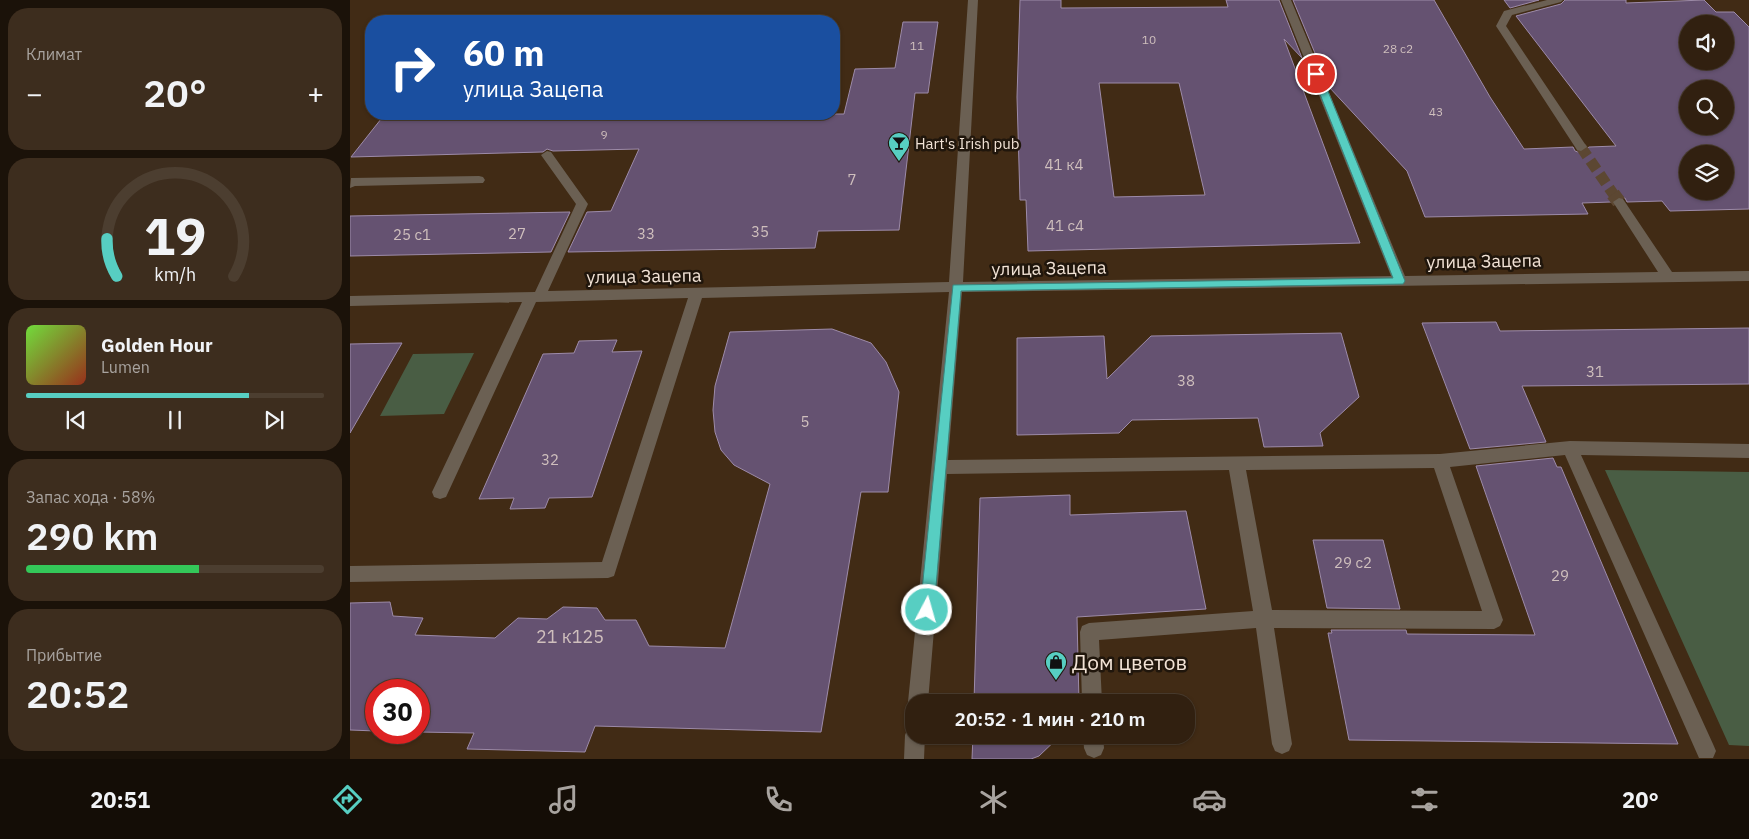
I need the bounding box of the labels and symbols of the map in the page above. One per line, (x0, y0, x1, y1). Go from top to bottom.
house number: 10 (1142, 32, 1156, 47)
house number: 11 (910, 38, 924, 53)
house number: 28 с2 (1383, 41, 1413, 56)
pin (1295, 53, 1337, 95)
house number: 43 (1429, 104, 1443, 119)
house number: 9 (600, 127, 608, 142)
bar icon: Hart's Irish pub (887, 131, 911, 162)
place label: Hart's Irish pub (915, 134, 1019, 153)
house number: 41 к4 (1045, 155, 1083, 174)
house number: 7 (847, 170, 857, 189)
house number: 41 с4 (1046, 216, 1084, 235)
house number: 35 (751, 222, 769, 241)
house number: 27 (508, 224, 526, 243)
house number: 33 (637, 224, 655, 243)
house number: 25 с1 (393, 225, 431, 244)
street label: улица Зацепа (1426, 248, 1542, 274)
street label: улица Зацепа (991, 255, 1107, 281)
street label: улица Зацепа (586, 263, 702, 289)
house number: 31 (1586, 362, 1604, 381)
house number: 38 (1177, 371, 1195, 390)
house number: 5 (800, 412, 810, 431)
house number: 32 (541, 450, 559, 469)
house number: 29 с2 (1334, 553, 1372, 572)
house number: 29 (1551, 566, 1569, 585)
position arrow (900, 583, 952, 635)
house number: 21 к125 (536, 625, 604, 648)
place label: Дом цветов (1072, 648, 1187, 676)
shop icon: Дом цветов (1044, 650, 1068, 681)
speed limit sign: 30 (365, 679, 430, 744)

